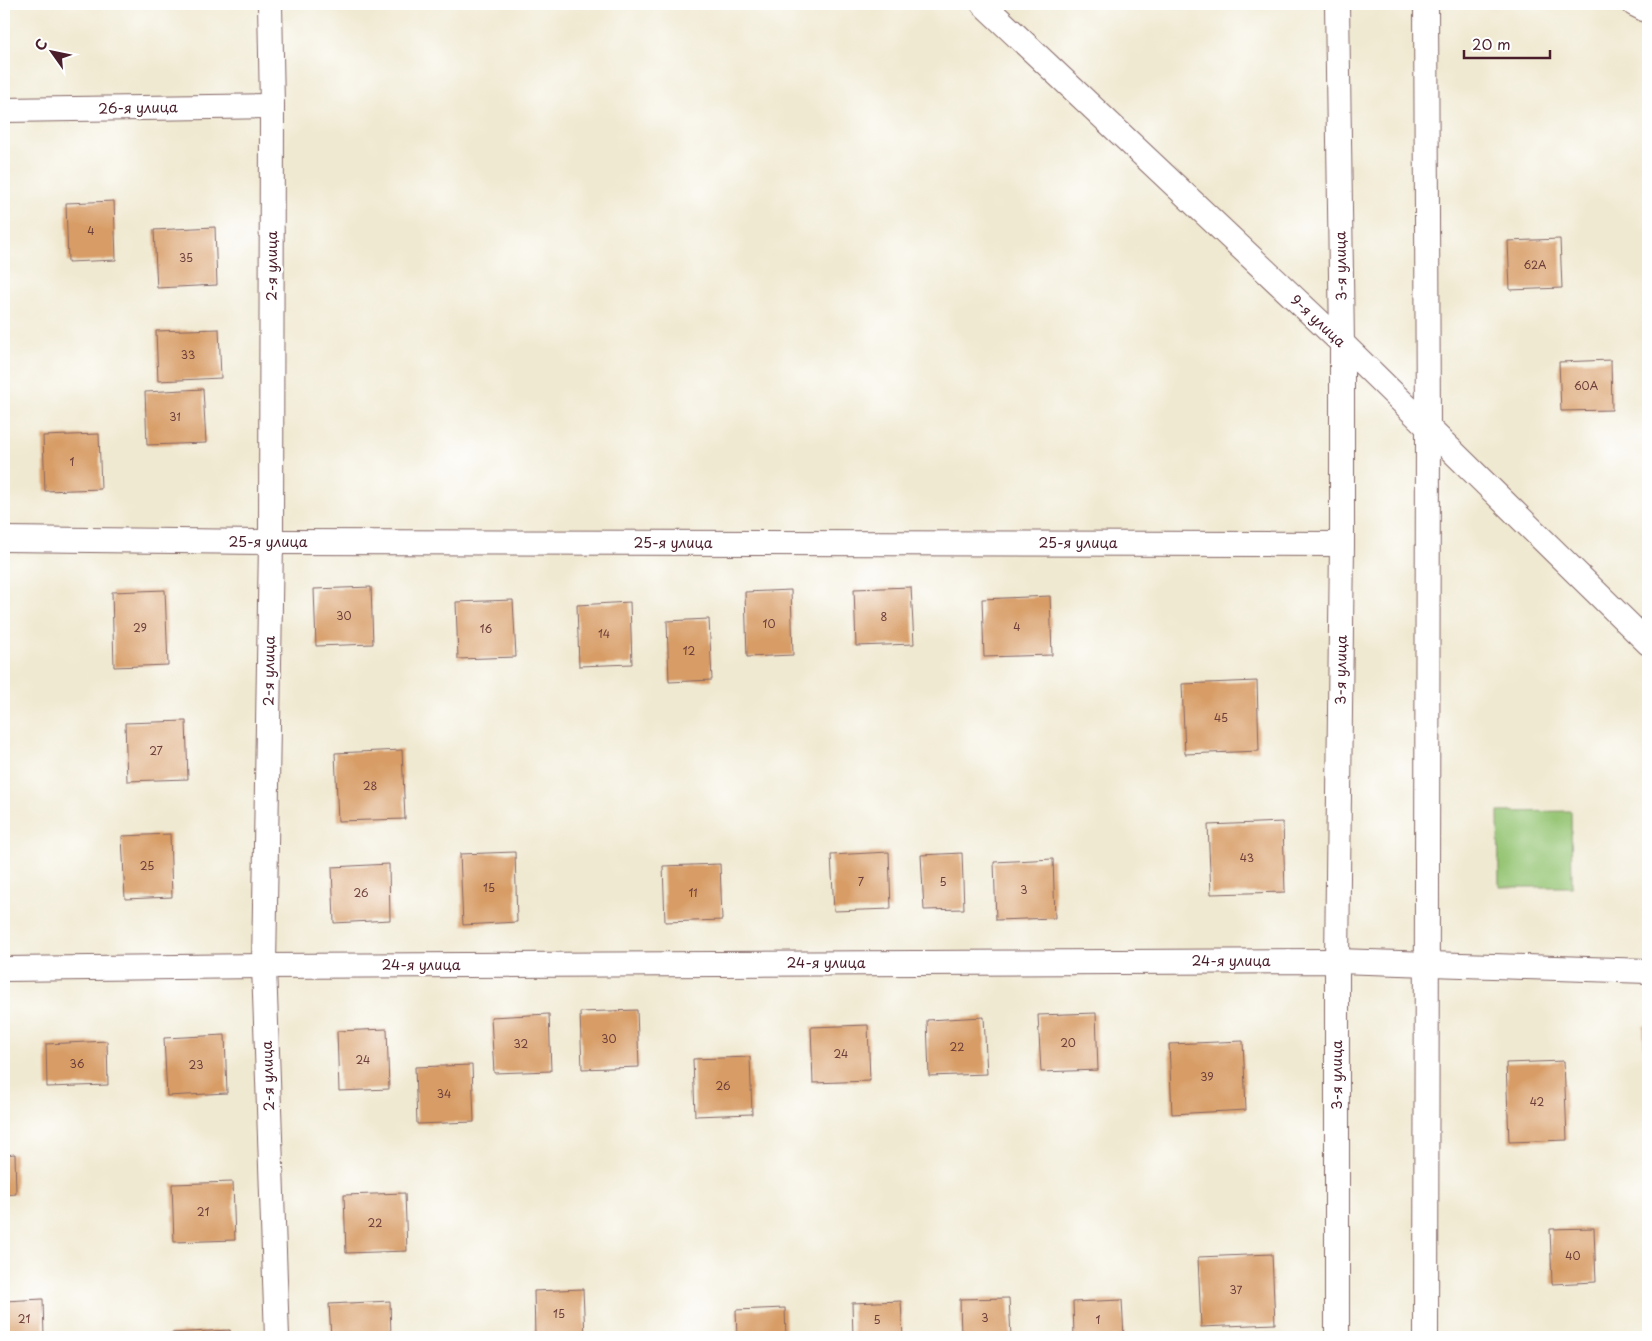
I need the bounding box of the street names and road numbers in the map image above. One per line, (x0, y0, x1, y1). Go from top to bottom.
street label: 26-я улица (98, 96, 178, 119)
street label: 2-я улица (261, 231, 282, 301)
street label: 3-я улица (1329, 231, 1352, 301)
street label: 9-я улица (1286, 290, 1351, 352)
street label: 25-я улица (228, 531, 308, 552)
street label: 25-я улица (633, 532, 713, 553)
street label: 25-я улица (1038, 532, 1118, 553)
street label: 3-я улица (1329, 635, 1352, 705)
street label: 2-я улица (257, 636, 280, 706)
street label: 24-я улица (1191, 950, 1271, 971)
street label: 24-я улица (786, 952, 866, 973)
street label: 24-я улица (381, 954, 461, 975)
street label: 2-я улица (256, 1040, 279, 1111)
street label: 3-я улица (1326, 1040, 1347, 1110)

